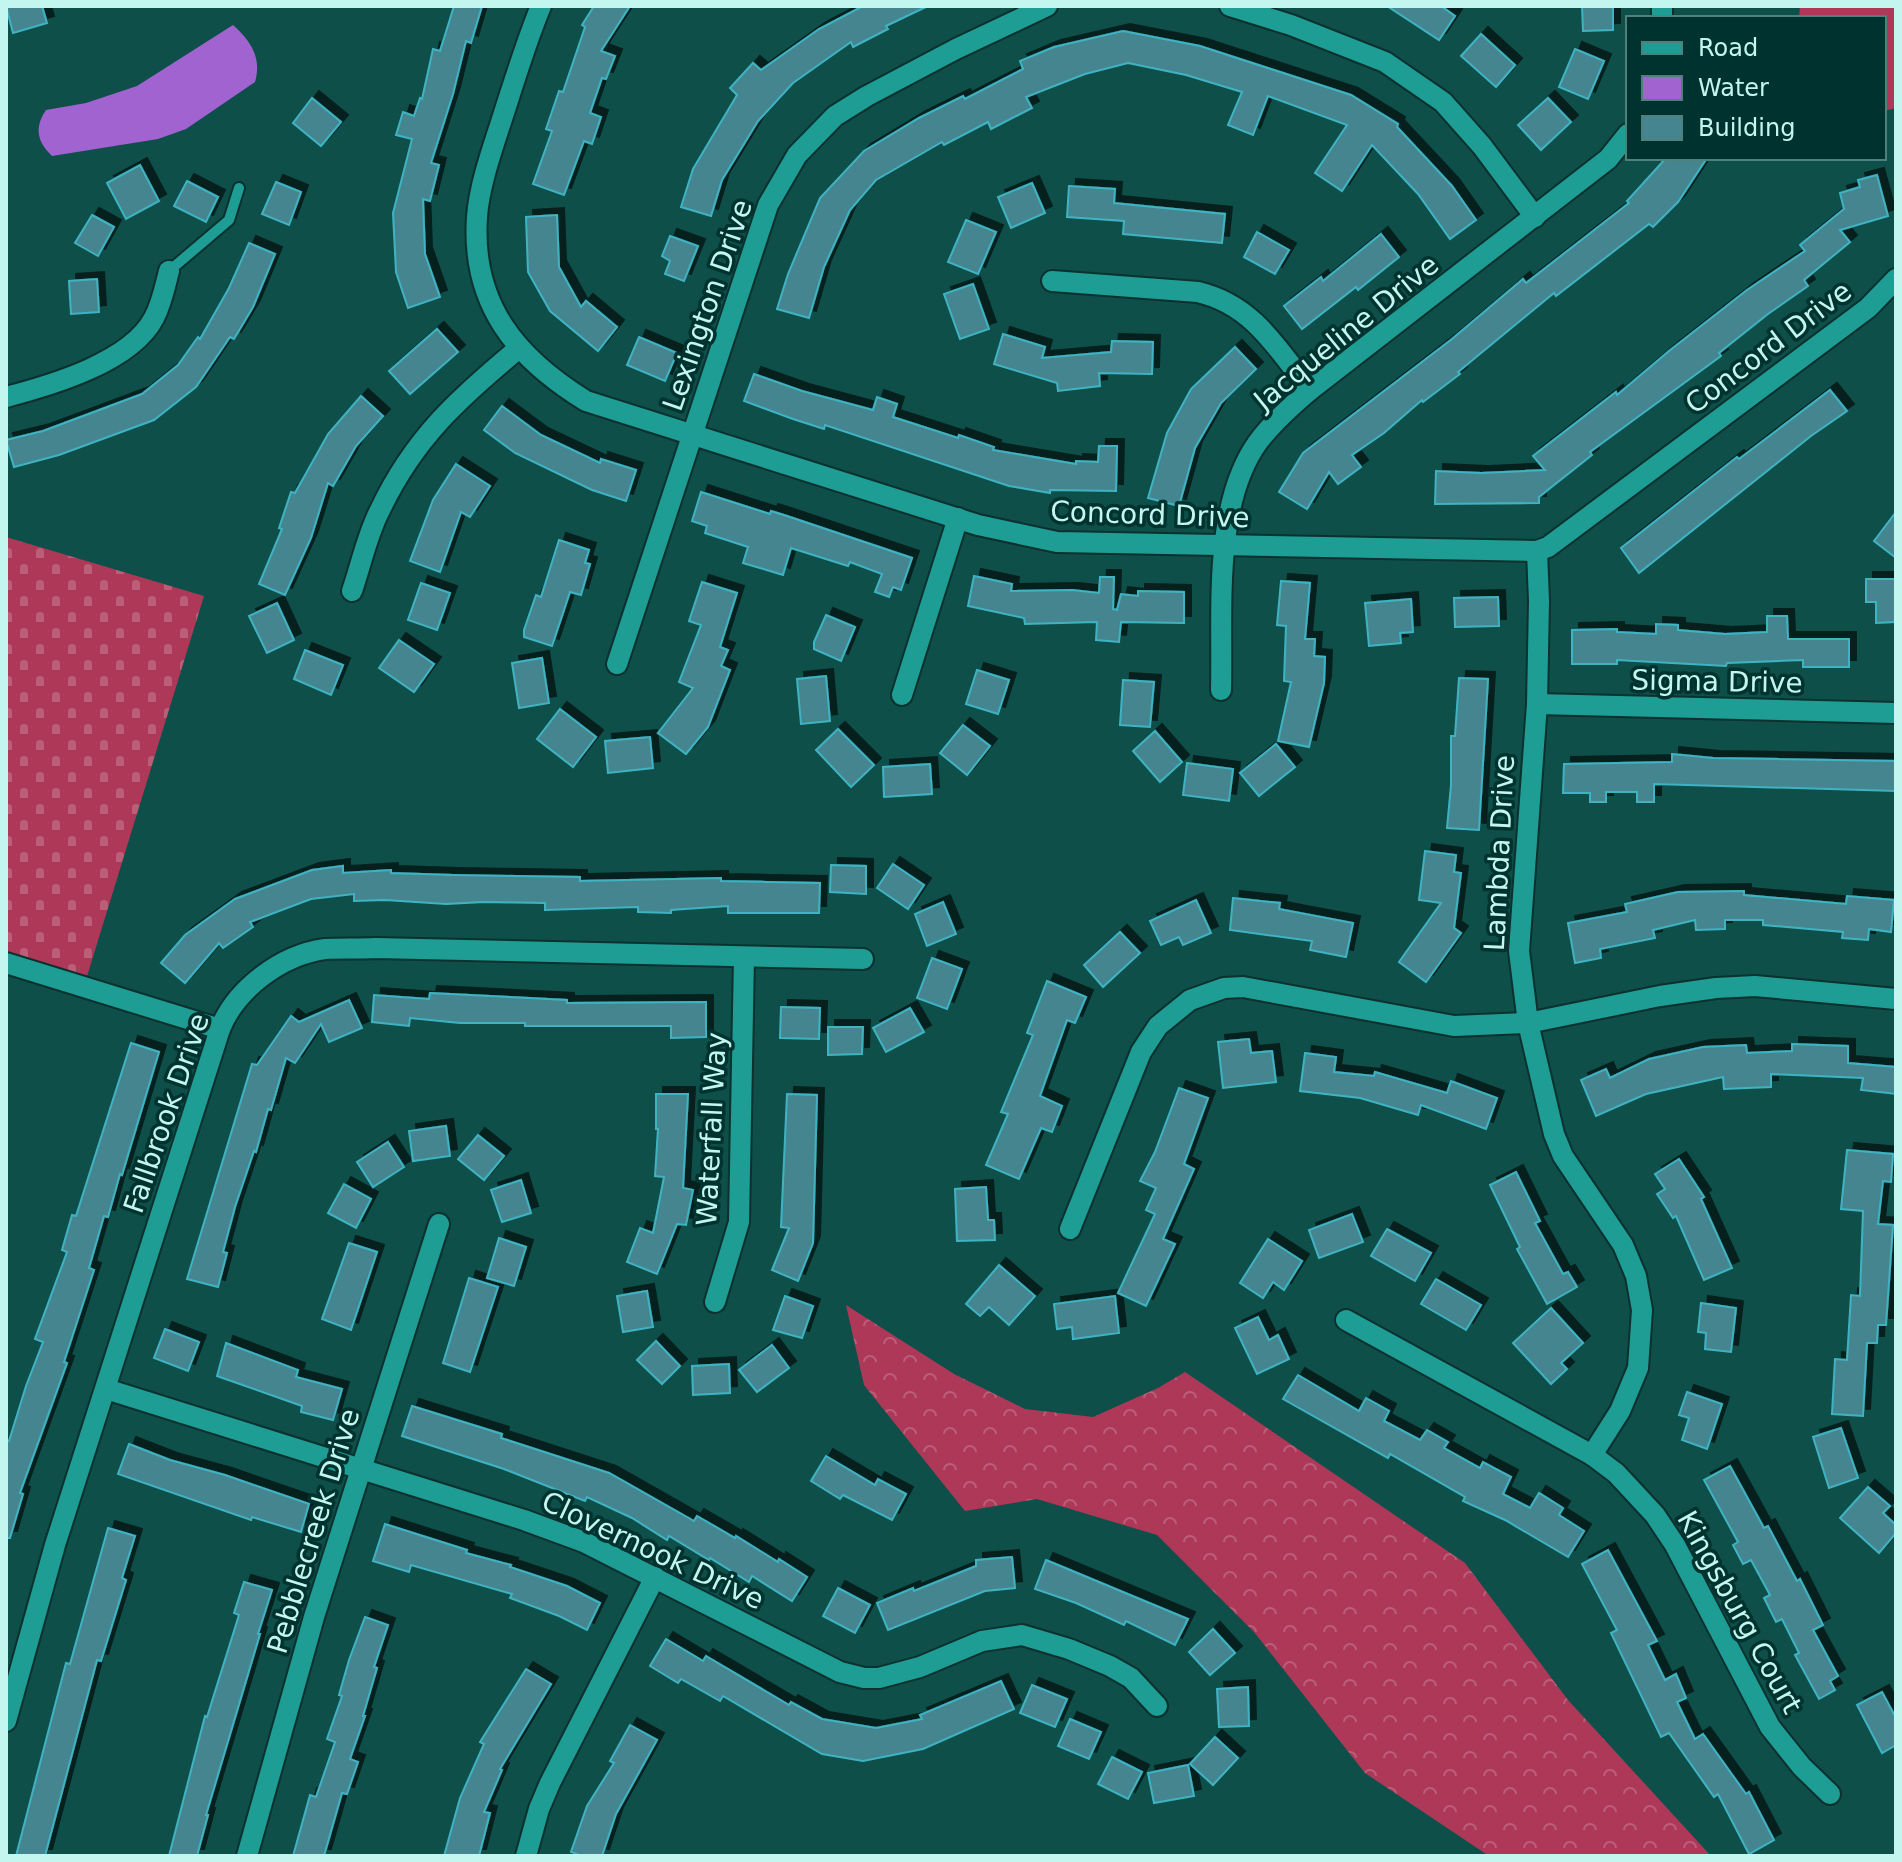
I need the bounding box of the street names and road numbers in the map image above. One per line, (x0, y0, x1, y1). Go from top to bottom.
street label: Lexington Drive (656, 195, 759, 415)
street label: Jacqueline Drive (1246, 248, 1445, 418)
street label: Concord Drive (1679, 274, 1858, 421)
street label: Concord Drive (1050, 495, 1250, 534)
street label: Sigma Drive (1631, 664, 1803, 699)
street label: Lambda Drive (1478, 754, 1521, 952)
street label: Fallbrook Drive (117, 1009, 216, 1217)
street label: Waterfall Way (690, 1031, 733, 1227)
street label: Pebblecreek Drive (261, 1405, 366, 1658)
street label: Clovernook Drive (537, 1485, 769, 1616)
street label: Kingsburg Court (1670, 1505, 1809, 1719)

